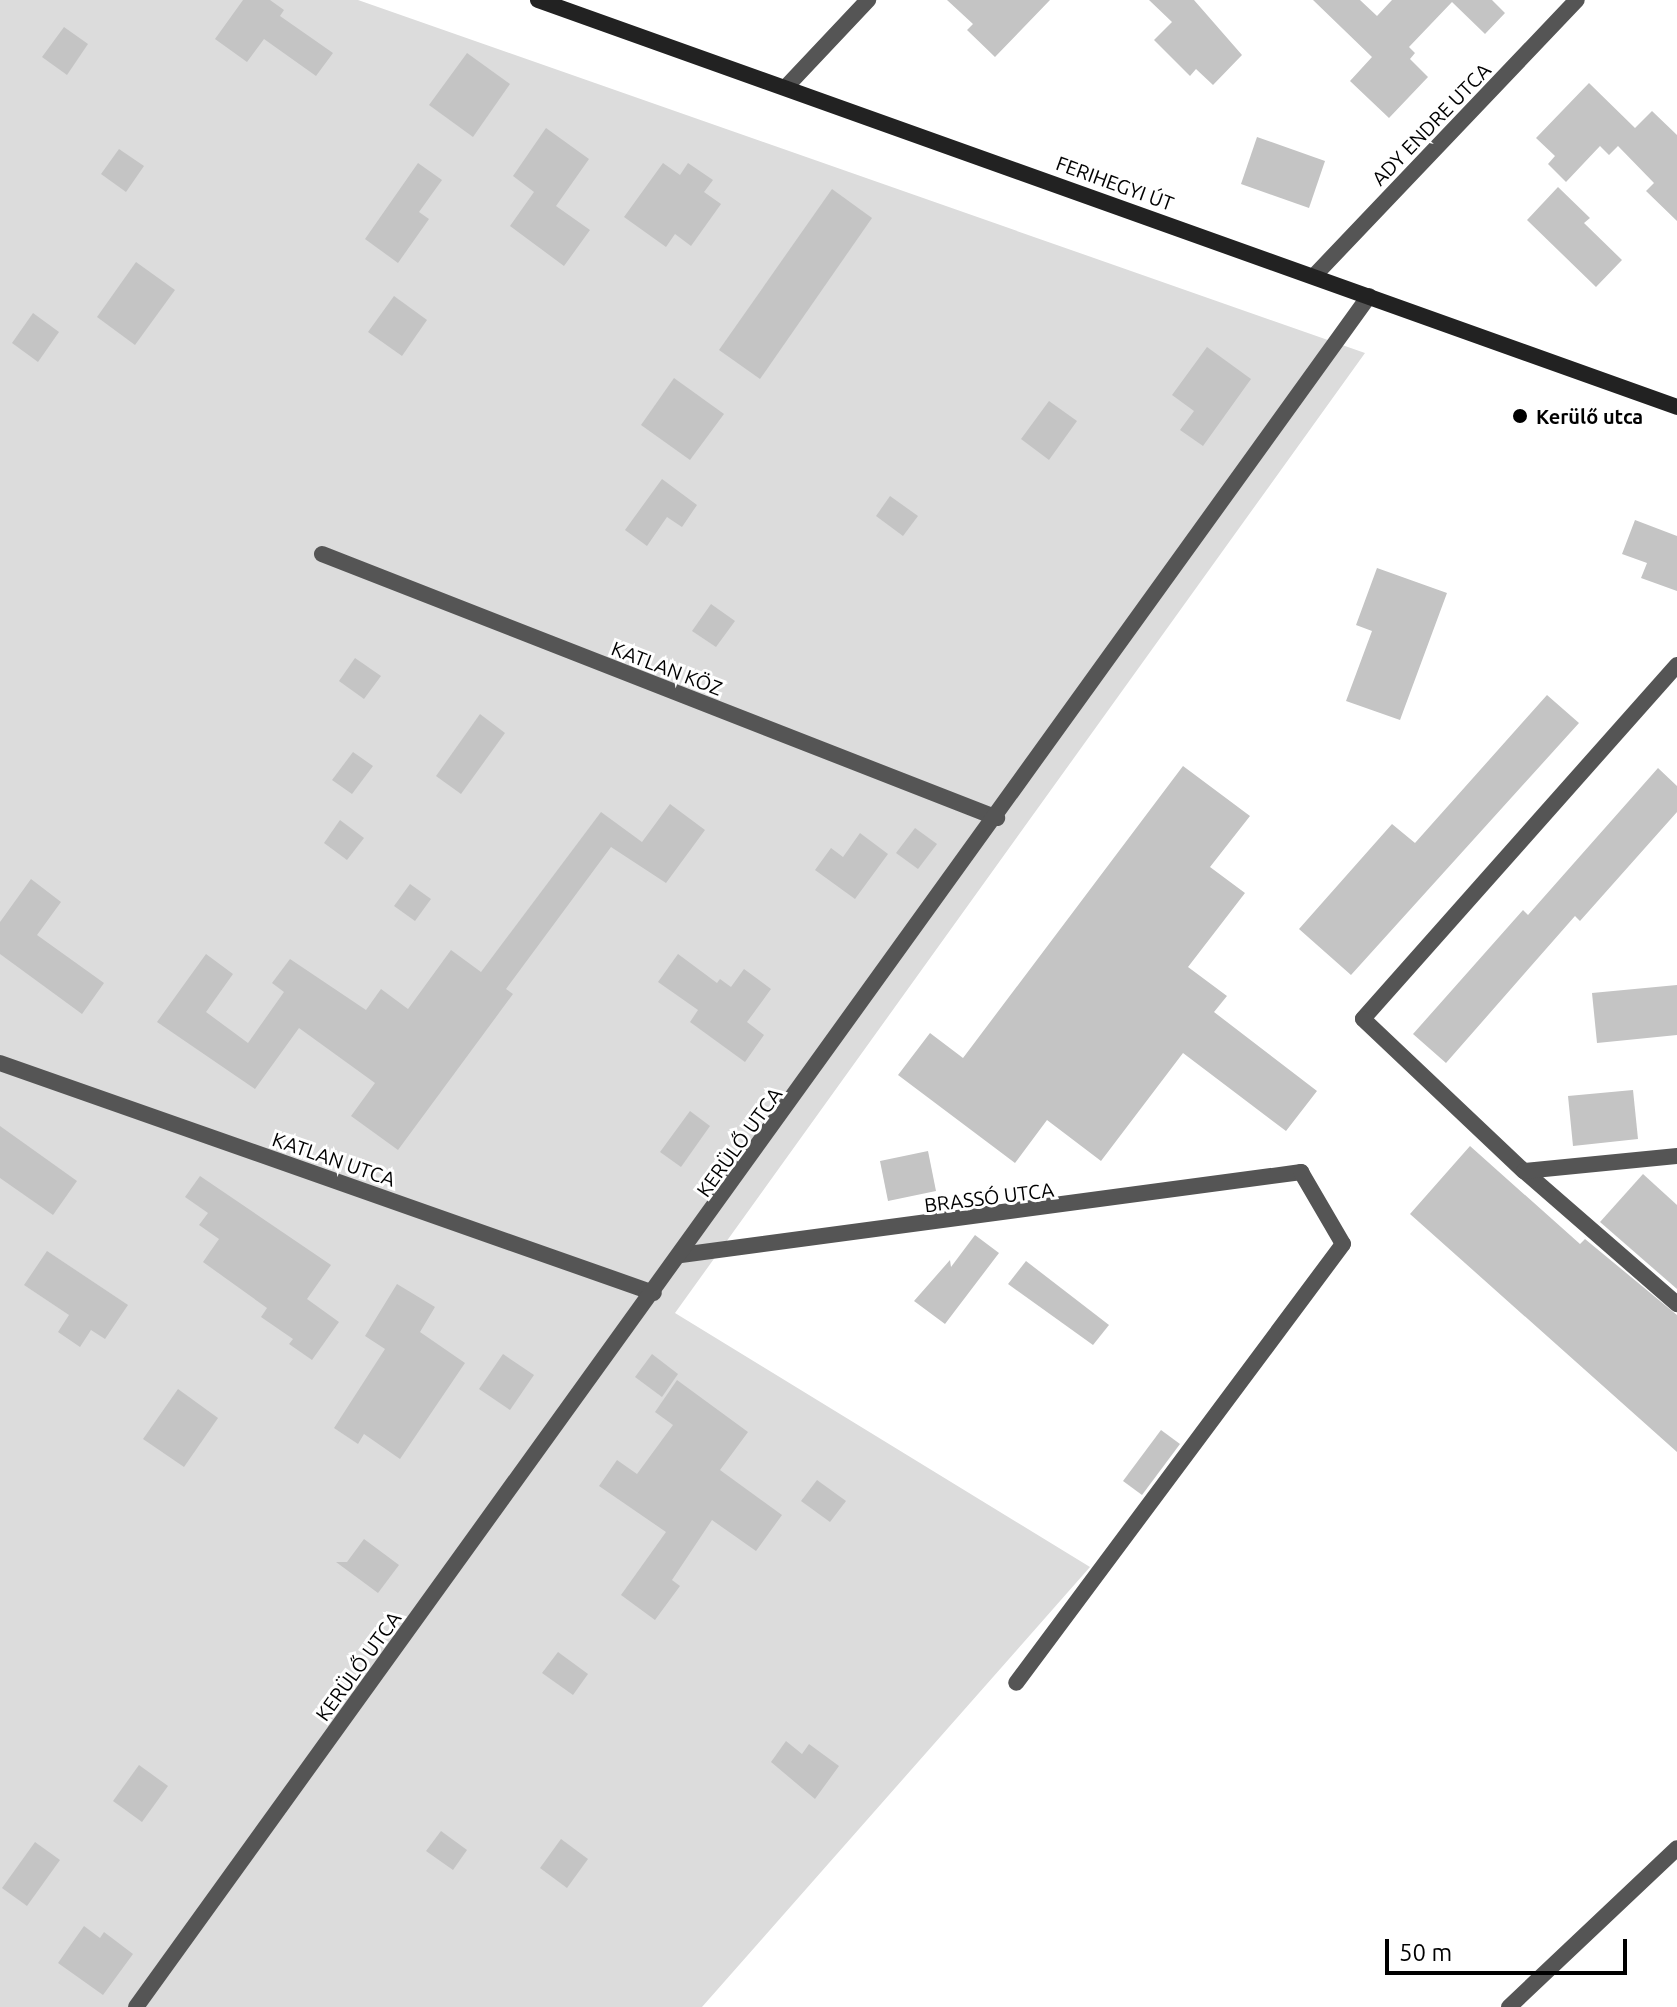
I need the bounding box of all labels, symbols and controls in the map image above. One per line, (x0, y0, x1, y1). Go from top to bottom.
street label: ADY ENDRE UTCA (1367, 58, 1495, 190)
street label: FERIHEGYI ÚT (1053, 151, 1177, 215)
place label: Kerülő utca (1536, 404, 1643, 428)
marker: Kerülő utca (1511, 407, 1529, 425)
street label: KATLAN KÖZ (608, 636, 726, 700)
street label: KERÜLŐ UTCA (691, 1083, 787, 1201)
street label: KATLAN UTCA (269, 1127, 399, 1191)
street label: BRASSÓ UTCA (923, 1177, 1055, 1217)
street label: KERÜLŐ UTCA (310, 1607, 406, 1725)
scale bar (1389, 1923, 1631, 1973)
text: 50 m (1399, 1939, 1452, 1966)

